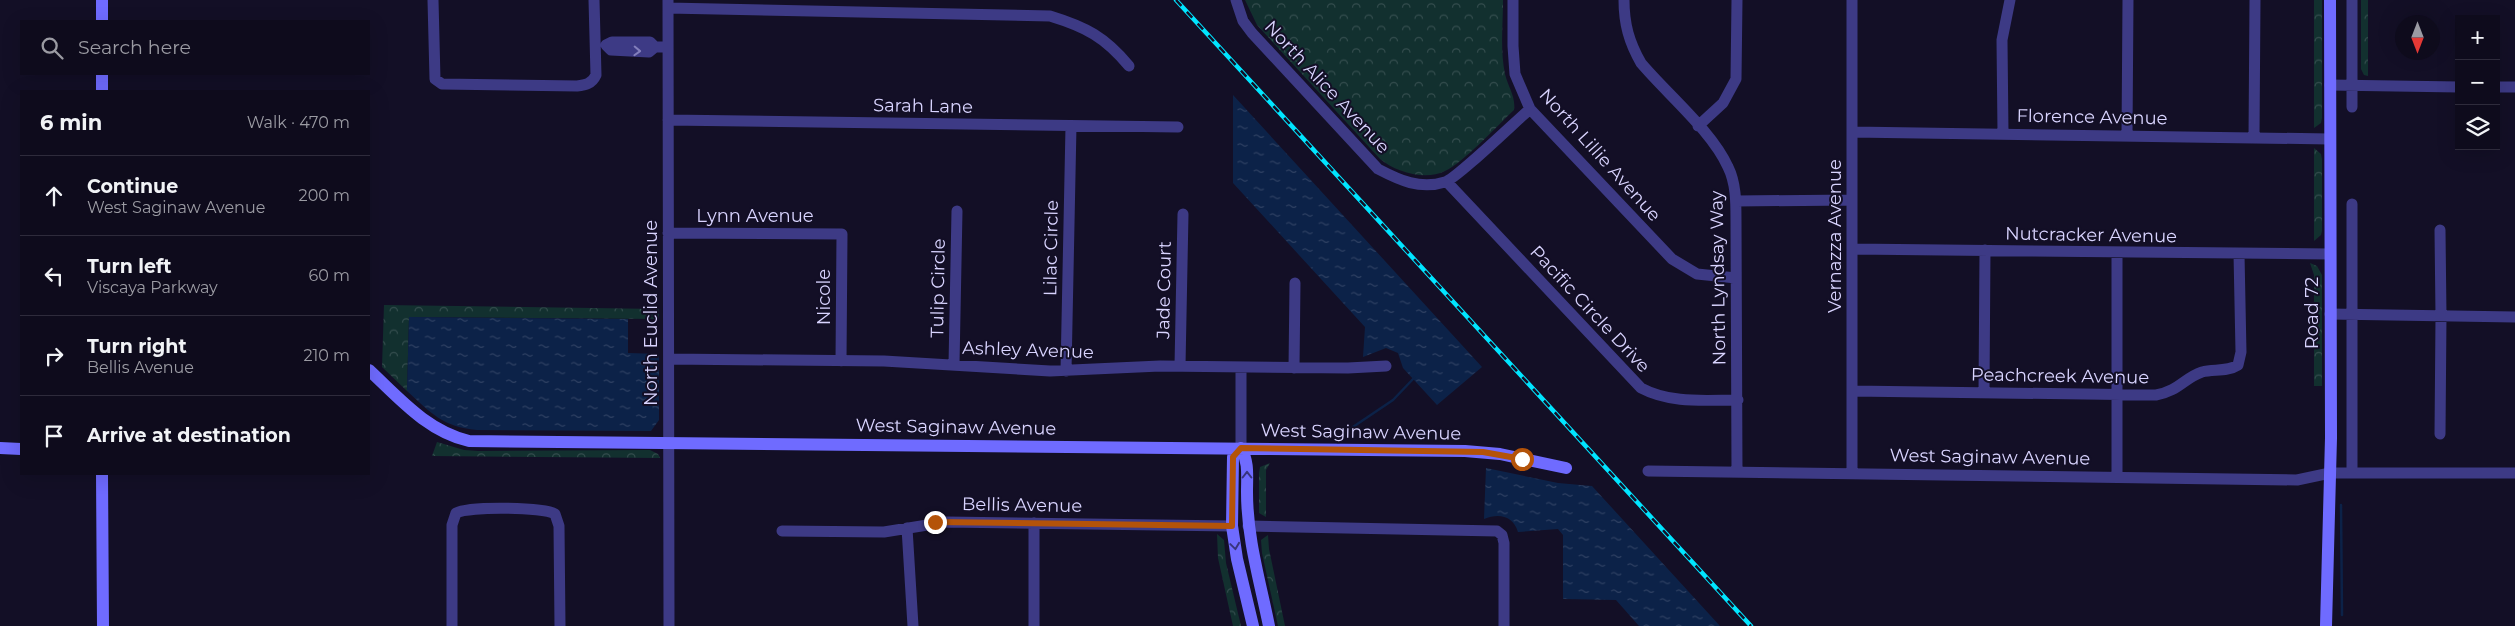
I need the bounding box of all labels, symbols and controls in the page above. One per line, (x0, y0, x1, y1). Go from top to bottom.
north arrow (2395, 15, 2440, 60)
map controls (2455, 15, 2500, 150)
button: + (2455, 15, 2500, 60)
street label: North Alice Avenue (1260, 16, 1394, 158)
search box (20, 20, 370, 75)
icon: search (38, 34, 66, 62)
text: Search here (78, 36, 191, 59)
one-way arrow (633, 46, 641, 57)
button: − (2455, 60, 2500, 105)
street label: North Lillie Avenue (1535, 84, 1665, 226)
street label: Sarah Lane (873, 94, 973, 118)
street label: Florence Avenue (2016, 105, 2168, 129)
button: layers (2455, 105, 2500, 150)
text: 6 min (40, 110, 102, 135)
text: Walk · 470 m (247, 113, 350, 132)
street label: Vernazza Avenue (1824, 159, 1846, 313)
text: Continue (87, 175, 178, 198)
icon: ahead (40, 182, 68, 210)
text: 200 m (299, 186, 350, 205)
street label: North Lyndsay Way (1705, 190, 1731, 366)
text: West Saginaw Avenue (87, 198, 265, 217)
street label: Lilac Circle (1039, 200, 1063, 296)
street label: Lynn Avenue (696, 205, 814, 227)
street label: North Euclid Avenue (640, 220, 662, 406)
street label: Nutcracker Avenue (2005, 223, 2177, 248)
street label: Tulip Circle (926, 238, 950, 338)
street label: Jade Court (1152, 241, 1176, 340)
street label: Pacific Circle Drive (1525, 241, 1655, 377)
text: Turn left (87, 255, 172, 278)
icon: left (40, 262, 68, 290)
text: 60 m (308, 266, 350, 285)
street label: Nicole (813, 269, 835, 325)
street label: Road 72 (2301, 277, 2323, 349)
text: Viscaya Parkway (87, 278, 218, 297)
text: Turn right (87, 335, 187, 358)
street label: Ashley Avenue (962, 337, 1094, 363)
icon: right (40, 342, 68, 370)
text: 210 m (303, 346, 350, 365)
text: Bellis Avenue (87, 358, 194, 377)
street label: Peachcreek Avenue (1971, 363, 2149, 389)
street label: West Saginaw Avenue (856, 414, 1057, 440)
street label: West Saginaw Avenue (1261, 419, 1462, 445)
icon: arrive (40, 422, 68, 450)
text: Arrive at destination (87, 424, 291, 447)
street label: West Saginaw Avenue (1890, 444, 2091, 470)
route start (1511, 448, 1534, 471)
one-way arrow (1242, 470, 1252, 478)
street label: Bellis Avenue (962, 493, 1083, 517)
route end (924, 511, 947, 534)
one-way arrow (1229, 542, 1240, 550)

